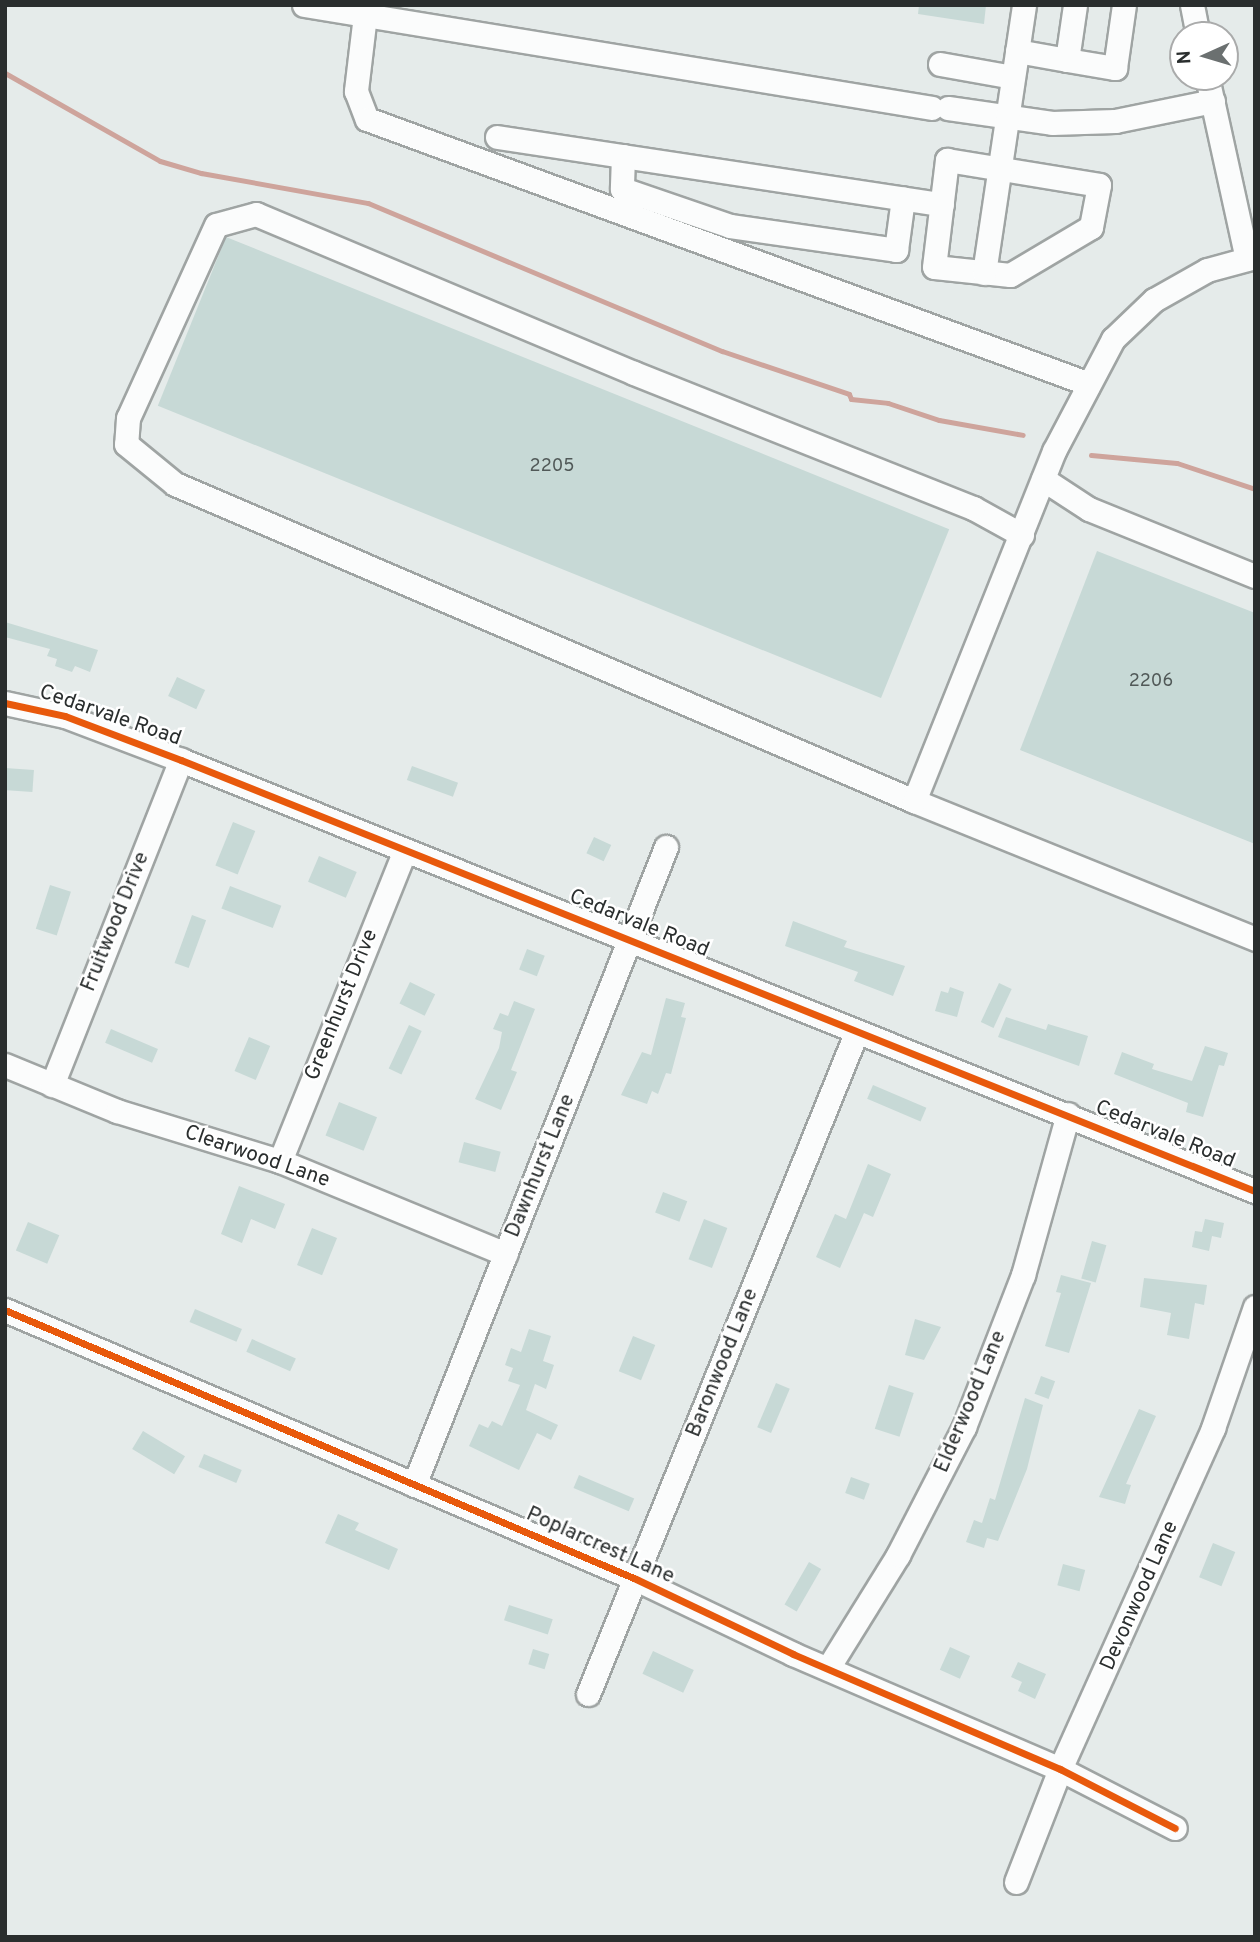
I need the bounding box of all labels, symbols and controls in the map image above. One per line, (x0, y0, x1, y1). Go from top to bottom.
north arrow (1169, 21, 1239, 91)
text: N (1173, 50, 1197, 65)
house number: 2205 (530, 456, 574, 478)
house number: 2206 (1129, 671, 1173, 693)
street label: Cedarvale Road (36, 680, 184, 752)
street label: Fruitwood Drive (77, 849, 155, 995)
street label: Cedarvale Road (565, 884, 713, 964)
street label: Greenhurst Drive (300, 926, 384, 1084)
street label: Dawnhurst Lane (501, 1091, 581, 1241)
street label: Cedarvale Road (1091, 1095, 1239, 1175)
street label: Clearwood Lane (181, 1120, 333, 1194)
street label: Baronwood Lane (682, 1285, 764, 1441)
street label: Elderwood Lane (930, 1327, 1012, 1477)
street label: Poplarcrest Lane (522, 1502, 678, 1590)
street label: Devonwood Lane (1096, 1517, 1184, 1675)

